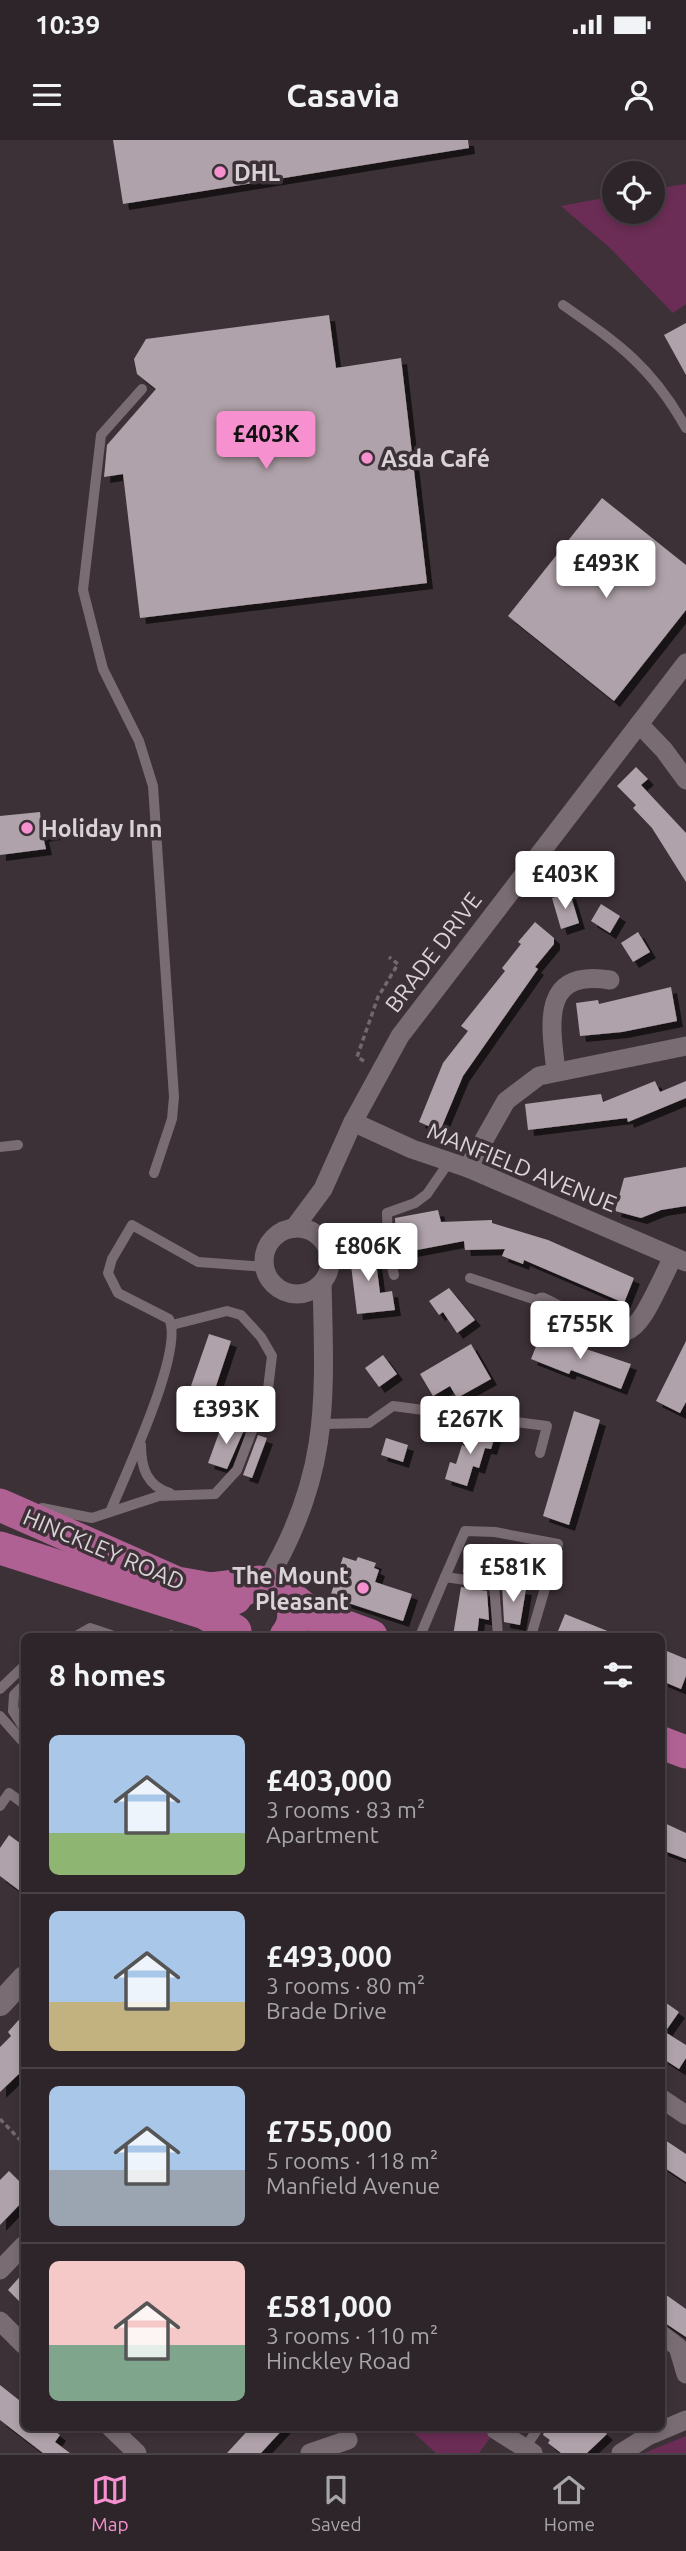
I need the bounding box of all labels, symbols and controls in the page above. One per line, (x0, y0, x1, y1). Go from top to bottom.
text: 10:39 (35, 10, 100, 39)
icon: menu (28, 76, 66, 114)
icon: person (620, 76, 658, 114)
text: Casavia (286, 77, 400, 113)
place label: DHL (234, 160, 280, 185)
map controls (602, 161, 665, 224)
button: locate (602, 161, 665, 224)
marker: DHL (212, 164, 228, 180)
pin: £403K (217, 412, 315, 471)
text: £403K (232, 421, 300, 446)
place label: Asda Café (381, 446, 490, 471)
marker: Asda Café (359, 450, 375, 466)
pin: £493K (557, 540, 655, 600)
text: £493K (572, 550, 640, 575)
place label: Holiday Inn (41, 816, 162, 841)
marker: Holiday Inn (19, 820, 35, 836)
pin: £403K (516, 852, 614, 911)
text: £403K (531, 861, 599, 886)
street label: BRADE DRIVE (380, 887, 486, 1017)
street label: MANFIELD AVENUE (424, 1118, 620, 1216)
pin: £806K (319, 1224, 417, 1283)
text: £806K (334, 1233, 402, 1258)
pin: £755K (531, 1302, 629, 1361)
text: £755K (546, 1311, 614, 1336)
pin: £393K (177, 1386, 275, 1446)
text: £393K (192, 1396, 260, 1421)
pin: £267K (421, 1396, 519, 1456)
text: £267K (436, 1406, 504, 1431)
street label: HINCKLEY ROAD (20, 1504, 188, 1594)
pin: £581K (464, 1544, 562, 1604)
text: £581K (479, 1554, 547, 1579)
place label: The Mount Pleasant (232, 1563, 349, 1614)
marker: The Mount Pleasant (355, 1580, 371, 1596)
icon: filters (599, 1656, 637, 1694)
text: 8 homes (49, 1658, 166, 1692)
icon: home (105, 1763, 189, 1847)
text: £403,000 (266, 1763, 392, 1797)
text: 3 rooms · 83 m² (266, 1797, 425, 1822)
text: Apartment (266, 1822, 379, 1847)
icon: home (105, 1939, 189, 2023)
text: £493,000 (266, 1939, 392, 1973)
text: 3 rooms · 80 m² (266, 1973, 425, 1998)
text: Brade Drive (266, 1998, 387, 2023)
icon: home (105, 2114, 189, 2198)
text: £755,000 (266, 2114, 392, 2148)
text: 5 rooms · 118 m² (266, 2148, 438, 2173)
text: Manfield Avenue (266, 2173, 440, 2198)
icon: home (105, 2289, 189, 2373)
text: £581,000 (266, 2289, 392, 2323)
text: 3 rooms · 110 m² (266, 2323, 438, 2348)
text: Hinckley Road (266, 2348, 411, 2373)
tab: Map (91, 2471, 129, 2535)
tab: Saved (311, 2471, 362, 2535)
tab: Home (544, 2471, 595, 2535)

